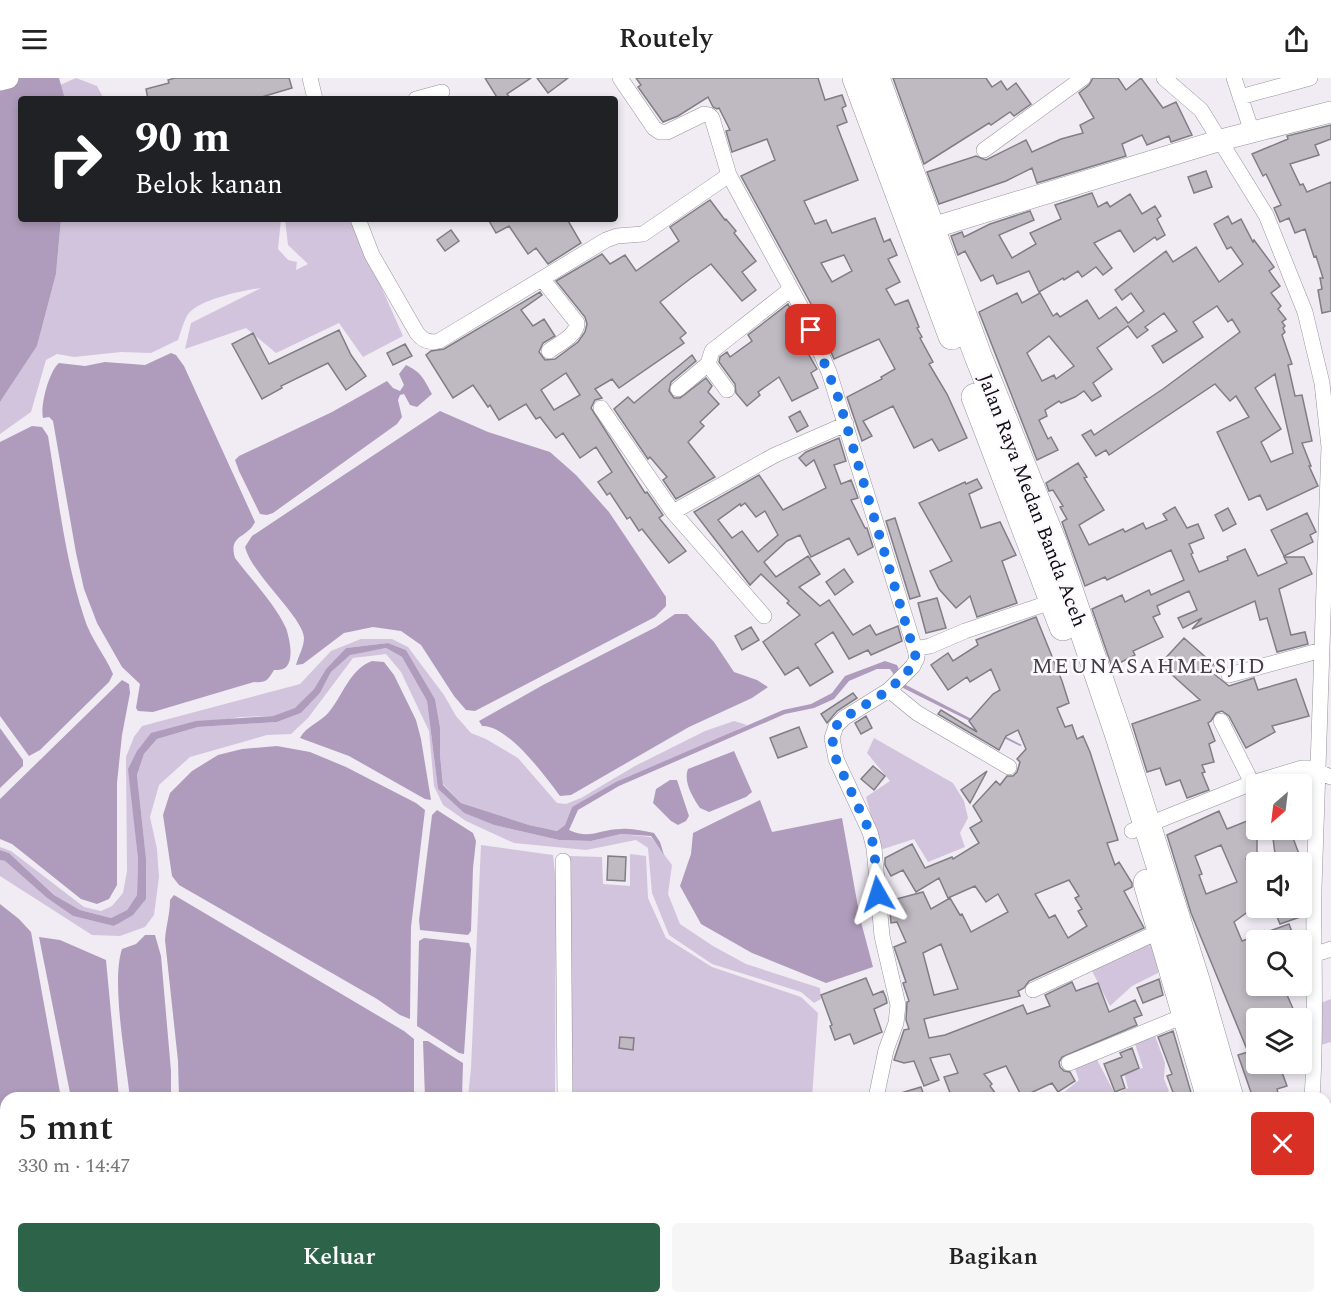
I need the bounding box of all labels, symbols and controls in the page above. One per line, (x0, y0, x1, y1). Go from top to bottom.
text: Routely (619, 18, 712, 60)
icon: menu (18, 23, 51, 56)
icon: share (1280, 23, 1313, 56)
text: 90 m (135, 107, 230, 170)
icon: right (36, 120, 114, 198)
text: Belok kanan (135, 164, 283, 206)
pin (785, 304, 836, 355)
icon: arrive (794, 313, 827, 346)
street label: Jalan Raya Medan Banda Aceh (970, 369, 1094, 631)
district label: MEUNASAHMESJID (1032, 650, 1266, 683)
north arrow (1246, 774, 1312, 840)
map controls (1246, 774, 1312, 1074)
button: sound (1246, 852, 1312, 918)
position arrow (846, 862, 910, 926)
button: search (1246, 930, 1312, 996)
button: layers (1246, 1008, 1312, 1074)
text: 5 mnt (18, 1101, 113, 1156)
button: close (1251, 1112, 1314, 1175)
text: 330 m · 14:47 (18, 1151, 130, 1181)
button: Keluar (18, 1223, 660, 1292)
button: Bagikan (672, 1223, 1314, 1292)

